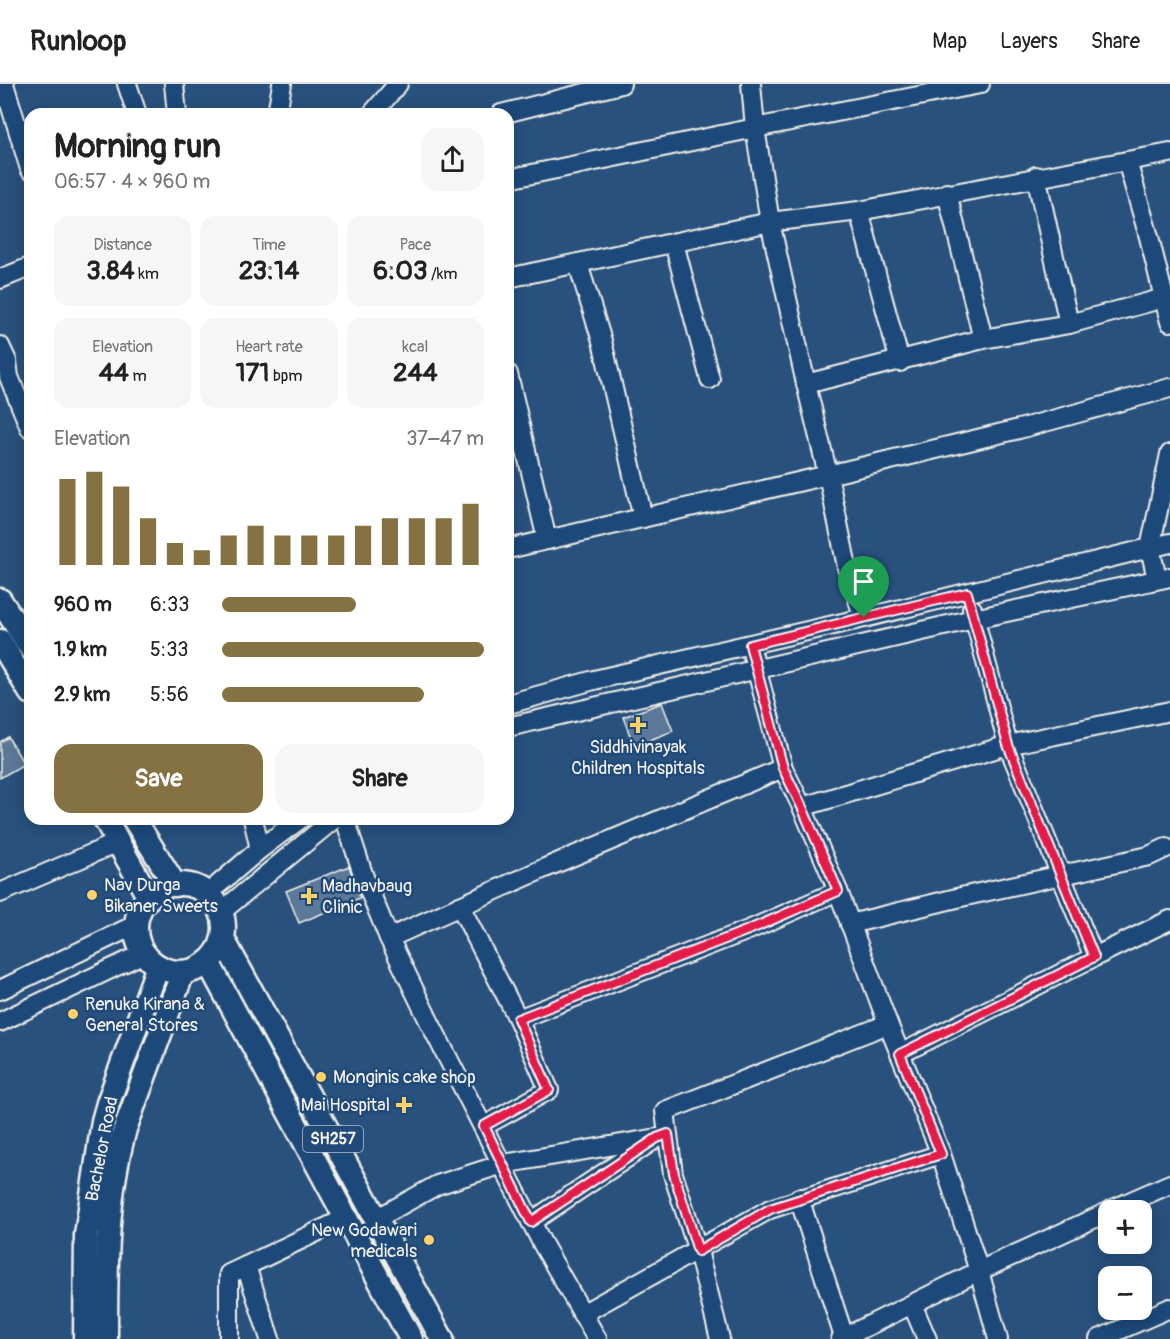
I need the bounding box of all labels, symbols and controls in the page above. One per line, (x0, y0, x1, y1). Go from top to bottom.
text: Runloop (30, 24, 126, 59)
text: Map (932, 28, 967, 55)
text: Layers (1000, 28, 1058, 55)
text: Share (1091, 28, 1140, 55)
text: Morning run (54, 126, 221, 167)
button: share (421, 128, 484, 191)
text: 06:57 · 4 × 960 m (54, 169, 210, 194)
text: Distance (93, 235, 152, 255)
text: Time (252, 235, 286, 255)
text: Pace (399, 235, 431, 255)
text: 3.84 (86, 255, 135, 287)
text: 23:14 (239, 255, 299, 287)
text: 6:03 (373, 255, 427, 287)
text: km (135, 264, 159, 284)
text: /km (427, 264, 458, 284)
text: Elevation (92, 337, 153, 357)
text: Heart rate (235, 337, 303, 357)
text: kcal (402, 337, 428, 357)
text: 44 (99, 357, 129, 389)
text: 171 (235, 357, 269, 389)
text: 244 (393, 357, 438, 389)
text: m (129, 366, 147, 386)
text: bpm (269, 366, 303, 386)
text: Elevation (54, 426, 130, 451)
text: 37–47 m (406, 426, 484, 451)
pin (838, 556, 889, 618)
icon: arrive (847, 565, 880, 598)
text: 960 m (54, 592, 112, 617)
text: 6:33 (150, 592, 189, 617)
text: 1.9 km (54, 637, 107, 662)
text: 5:33 (150, 637, 189, 662)
text: 2.9 km (54, 682, 110, 707)
text: 5:56 (150, 682, 189, 707)
marker: Siddhivinayak Children Hospitals (629, 716, 647, 734)
place label: Siddhivinayak Children Hospitals (571, 736, 705, 780)
button: Save (54, 744, 263, 813)
button: Share (275, 744, 484, 813)
place label: Nav Durga Bikaner Sweets (104, 874, 218, 918)
place label: Madhavbaug Clinic (322, 875, 412, 919)
marker: Madhavbaug Clinic (300, 887, 318, 905)
marker: Nav Durga Bikaner Sweets (85, 888, 99, 902)
place label: Renuka Kirana & General Stores (85, 993, 205, 1037)
marker: Renuka Kirana & General Stores (66, 1007, 80, 1021)
place label: Monginis cake shop (333, 1066, 476, 1089)
marker: Monginis cake shop (314, 1070, 328, 1084)
street label: Bachelor Road (81, 1094, 123, 1204)
place label: Mai Hospital (301, 1094, 390, 1117)
marker: Mai Hospital (395, 1096, 413, 1114)
road number: SH257 (303, 1126, 363, 1152)
map controls (1098, 1200, 1152, 1320)
button: + (1098, 1200, 1152, 1254)
place label: New Godawari medicals (311, 1219, 417, 1263)
marker: New Godawari medicals (422, 1233, 436, 1247)
button: − (1098, 1266, 1152, 1320)

